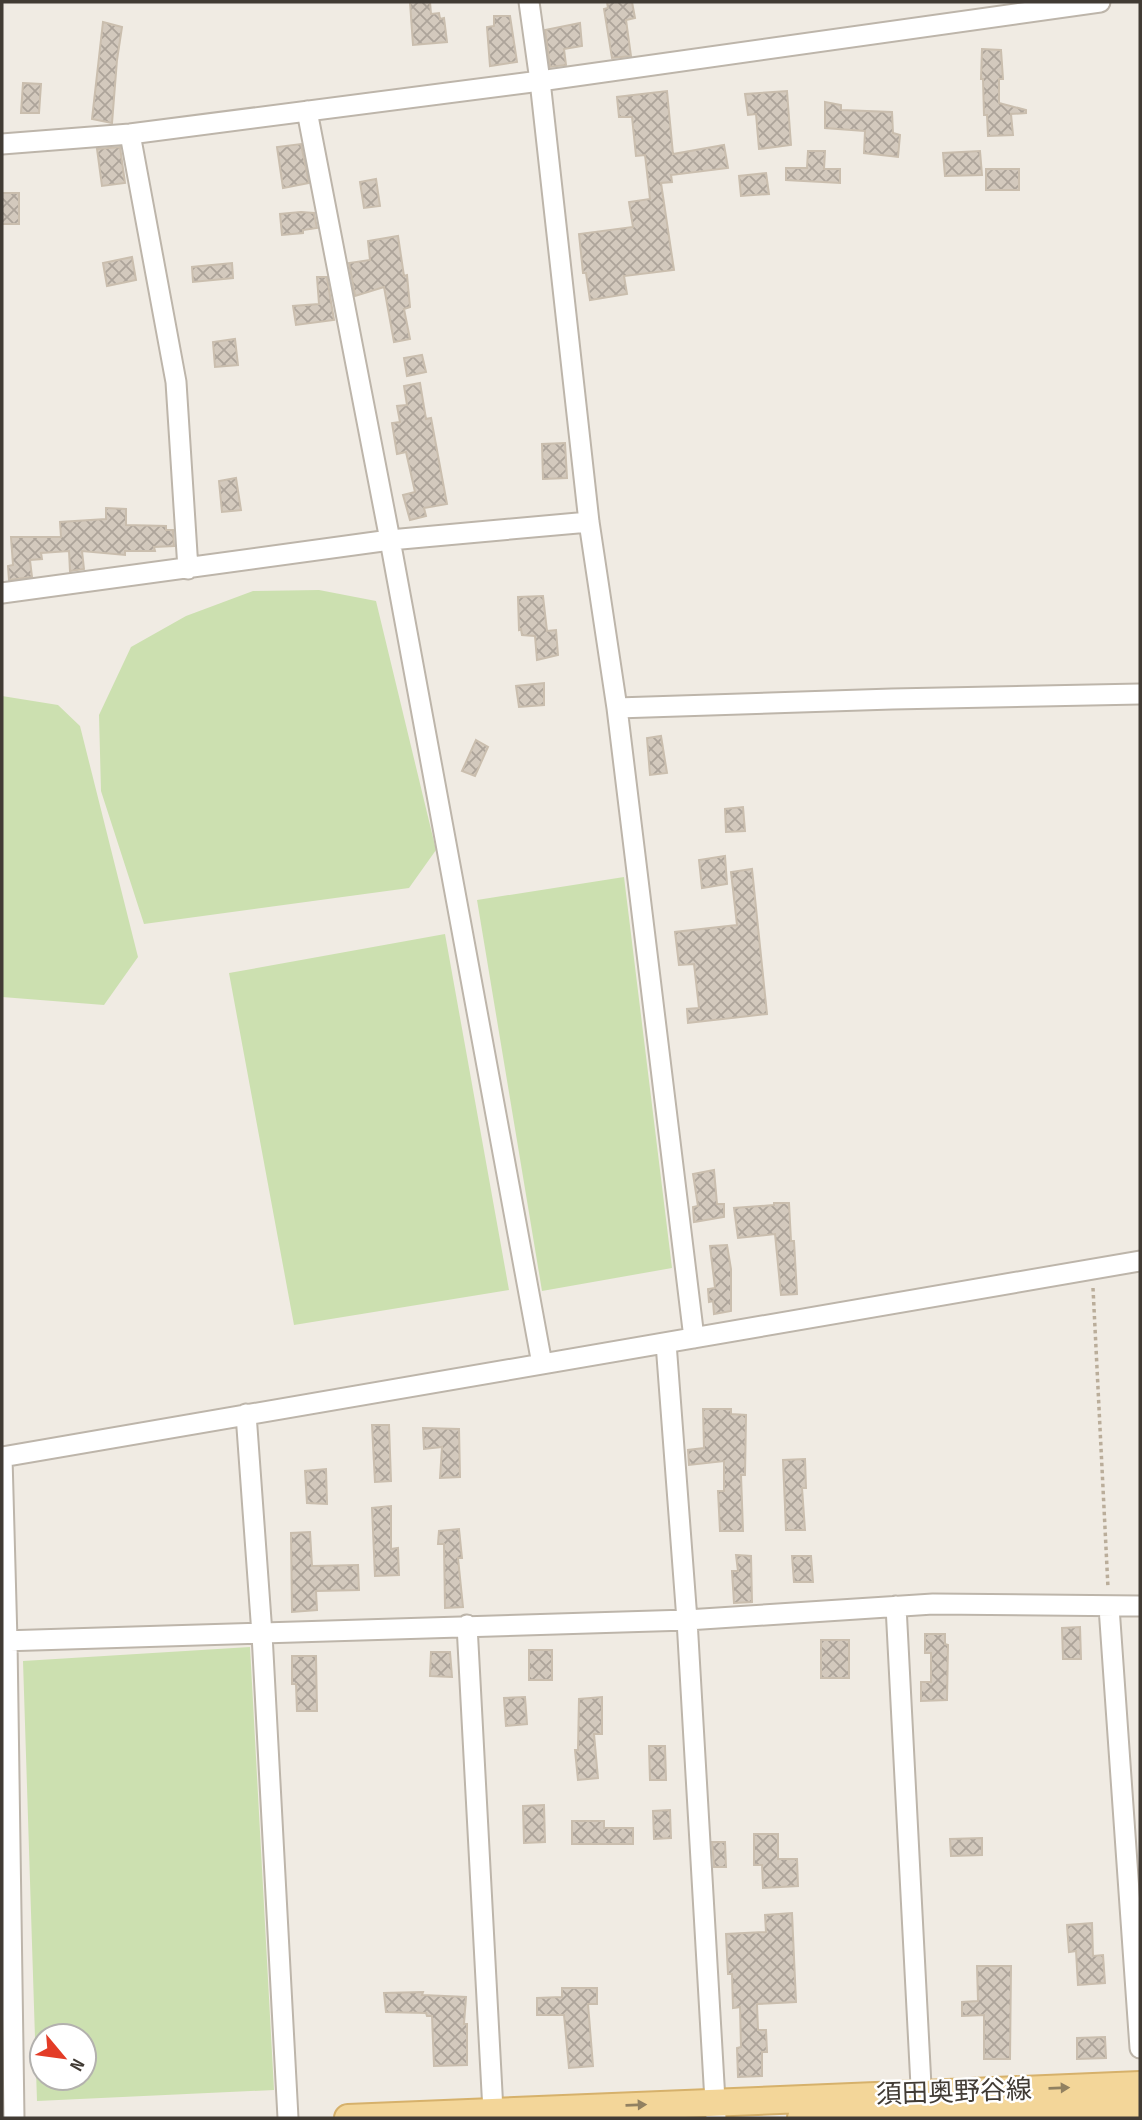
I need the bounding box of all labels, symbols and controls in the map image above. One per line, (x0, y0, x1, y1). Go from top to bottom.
north arrow (28, 2022, 98, 2092)
text: N (64, 2054, 89, 2075)
street label: 須田奥野谷線 (875, 2075, 1033, 2111)
one-way arrow (1049, 2083, 1071, 2094)
one-way arrow (625, 2100, 647, 2111)

